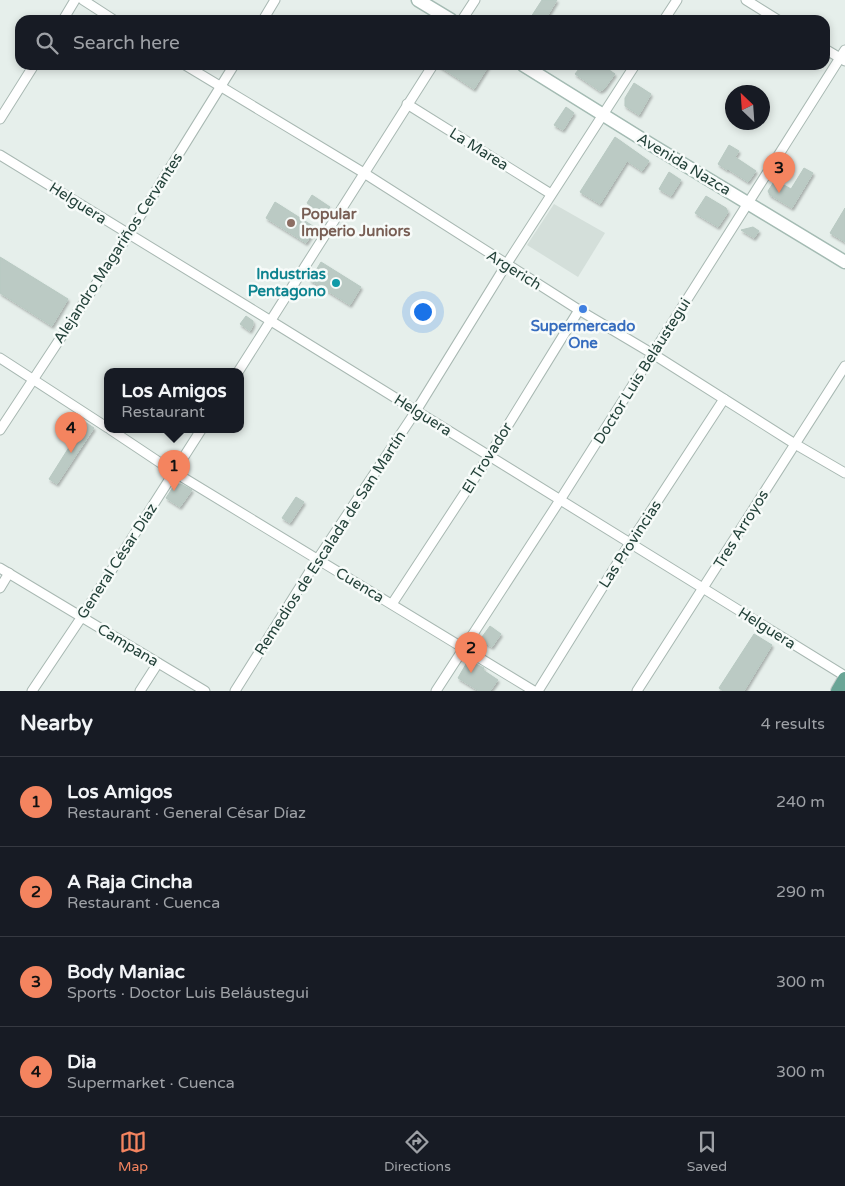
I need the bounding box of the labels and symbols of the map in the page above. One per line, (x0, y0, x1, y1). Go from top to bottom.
north arrow (725, 85, 770, 130)
street label: La Marea (446, 124, 512, 174)
street label: Avenida Nazca (634, 129, 734, 199)
street label: Alejandro Magariños Cervantes (50, 149, 186, 347)
pin: 3 (763, 152, 795, 193)
street label: Helguera (46, 178, 110, 228)
place label: Popular Imperio Juniors (301, 205, 410, 241)
marker: Popular Imperio Juniors (285, 217, 297, 229)
street label: Argerich (483, 246, 545, 294)
place label: Industrias Pentagono (248, 265, 326, 301)
marker: Industrias Pentagono (330, 277, 342, 289)
street label: Doctor Luis Beláustegui (590, 295, 694, 447)
your location (410, 299, 436, 325)
marker: Supermercado One (577, 303, 589, 315)
place label: Supermercado One (531, 317, 635, 352)
street label: Helguera (391, 390, 455, 440)
pin: 4 (55, 412, 87, 453)
street label: El Trovador (458, 419, 516, 497)
street label: Remedios de Escalada de San Martín (251, 428, 409, 658)
pin: 1 (158, 450, 190, 491)
street label: Tres Arroyos (710, 486, 772, 572)
street label: Las Provincias (595, 497, 665, 591)
street label: General César Díaz (73, 500, 161, 622)
street label: Cuenca (332, 564, 388, 606)
street label: Helguera (735, 603, 799, 653)
street label: Campana (94, 620, 162, 670)
pin: 2 (455, 632, 487, 673)

